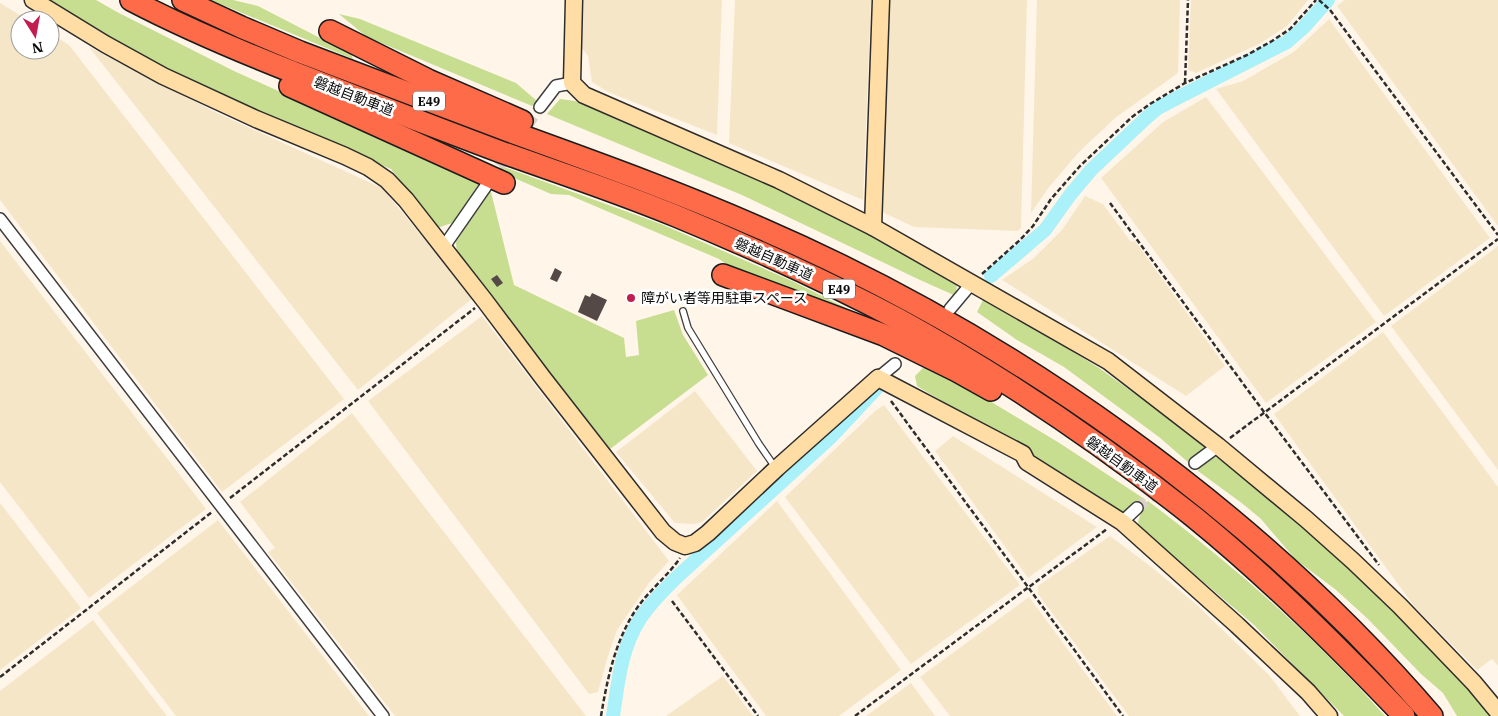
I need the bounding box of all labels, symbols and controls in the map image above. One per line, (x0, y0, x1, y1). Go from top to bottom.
north arrow (10, 10, 60, 60)
text: N (30, 38, 45, 58)
street label: 磐越自動車道 (312, 73, 396, 119)
road number: E49 (413, 92, 445, 110)
street label: 磐越自動車道 (732, 234, 816, 284)
road number: E49 (823, 280, 855, 298)
place label: 障がい者等用駐車スペース (641, 289, 807, 307)
marker: 障がい者等用駐車スペース (625, 292, 637, 304)
street label: 磐越自動車道 (1083, 432, 1161, 496)

